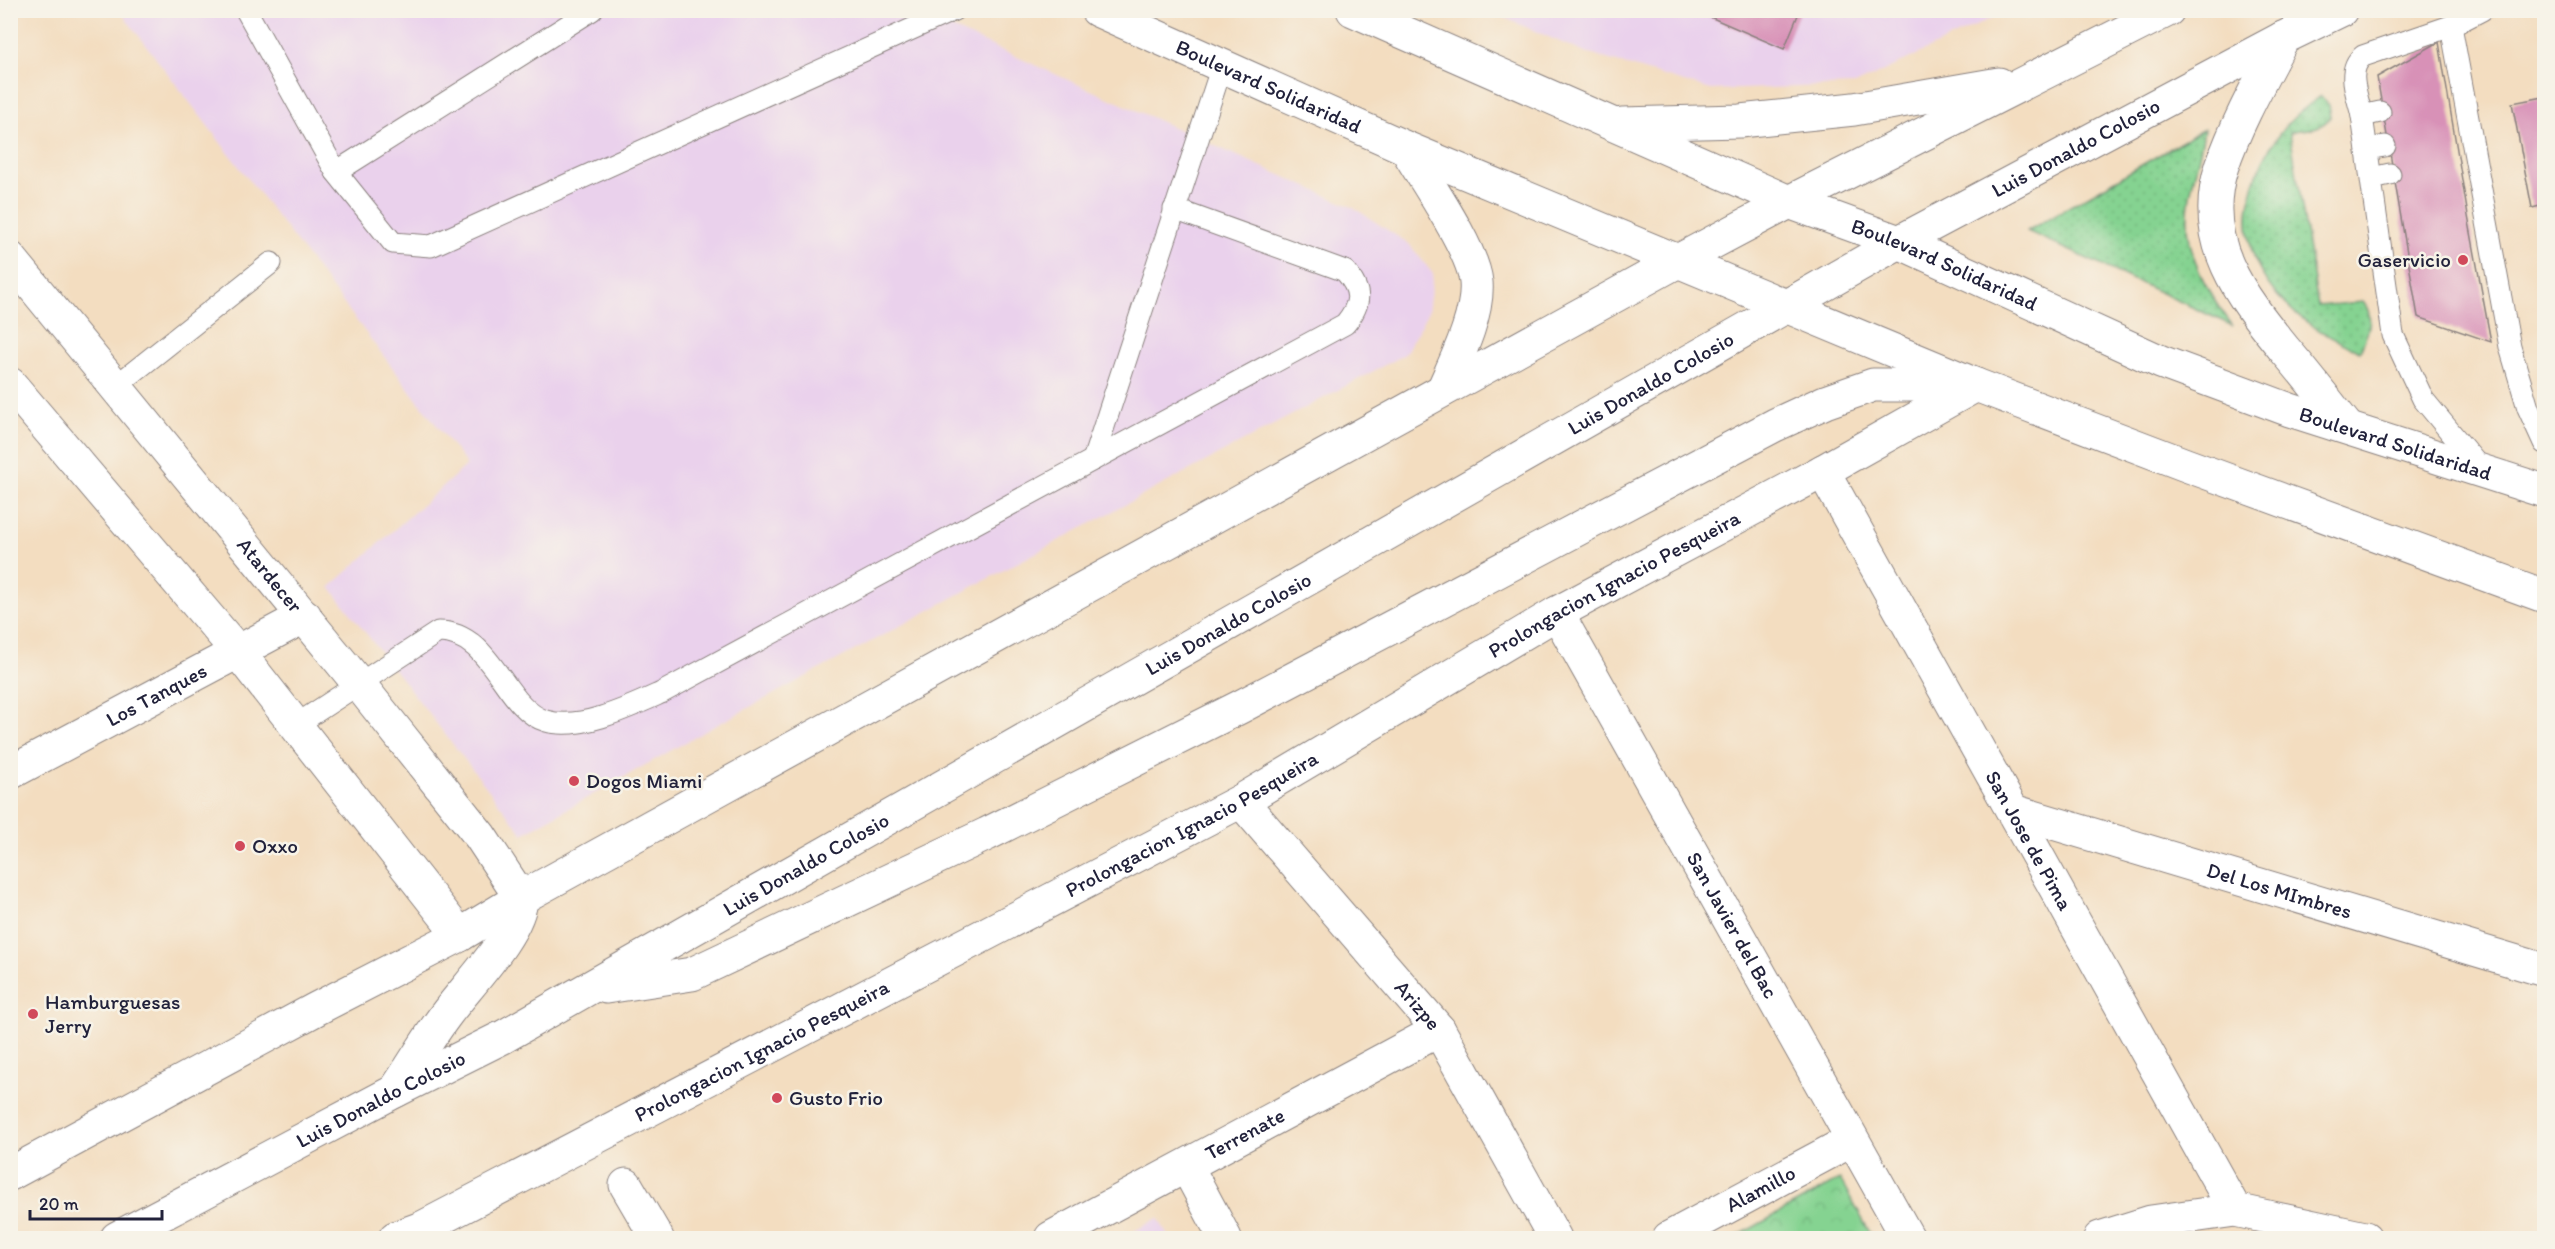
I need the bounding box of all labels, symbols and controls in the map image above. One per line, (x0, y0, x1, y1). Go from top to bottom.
street label: Boulevard Solidaridad (1172, 34, 1366, 139)
street label: Luis Donaldo Colosio (1987, 93, 2164, 203)
street label: Boulevard Solidaridad (1848, 213, 2042, 316)
place label: Gaservicio (2357, 247, 2451, 272)
marker: Gaservicio (2456, 253, 2470, 267)
street label: Luis Donaldo Colosio (1563, 326, 1738, 440)
street label: Boulevard Solidaridad (2296, 401, 2496, 486)
street label: Prolongacion Ignacio Pesqueira (1483, 505, 1744, 663)
street label: Atardecer (232, 532, 308, 617)
street label: Luis Donaldo Colosio (1141, 566, 1316, 681)
street label: Los Tanques (102, 658, 211, 732)
street label: Prolongacion Ignacio Pesqueira (1061, 745, 1322, 902)
street label: San Jose de Pima (1980, 766, 2078, 915)
place label: Dogos Miami (586, 768, 702, 793)
marker: Dogos Miami (567, 774, 581, 788)
street label: Luis Donaldo Colosio (718, 807, 893, 921)
place label: Oxxo (252, 833, 298, 858)
marker: Oxxo (233, 839, 247, 853)
street label: San Javier del Bac (1682, 847, 1784, 1003)
street label: Del Los MImbres (2204, 857, 2355, 924)
street label: Prolongacion Ignacio Pesqueira (630, 974, 893, 1127)
street label: Arizpe (1390, 975, 1446, 1035)
place label: Hamburguesas Jerry (45, 989, 180, 1038)
marker: Hamburguesas Jerry (26, 1007, 40, 1021)
street label: Luis Donaldo Colosio (292, 1045, 469, 1153)
place label: Gusto Frio (789, 1085, 883, 1110)
marker: Gusto Frio (770, 1091, 784, 1105)
street label: Terrenate (1201, 1102, 1289, 1165)
street label: Alamillo (1721, 1160, 1800, 1217)
scale bar (30, 1183, 162, 1221)
text: 20 m (39, 1193, 79, 1215)

